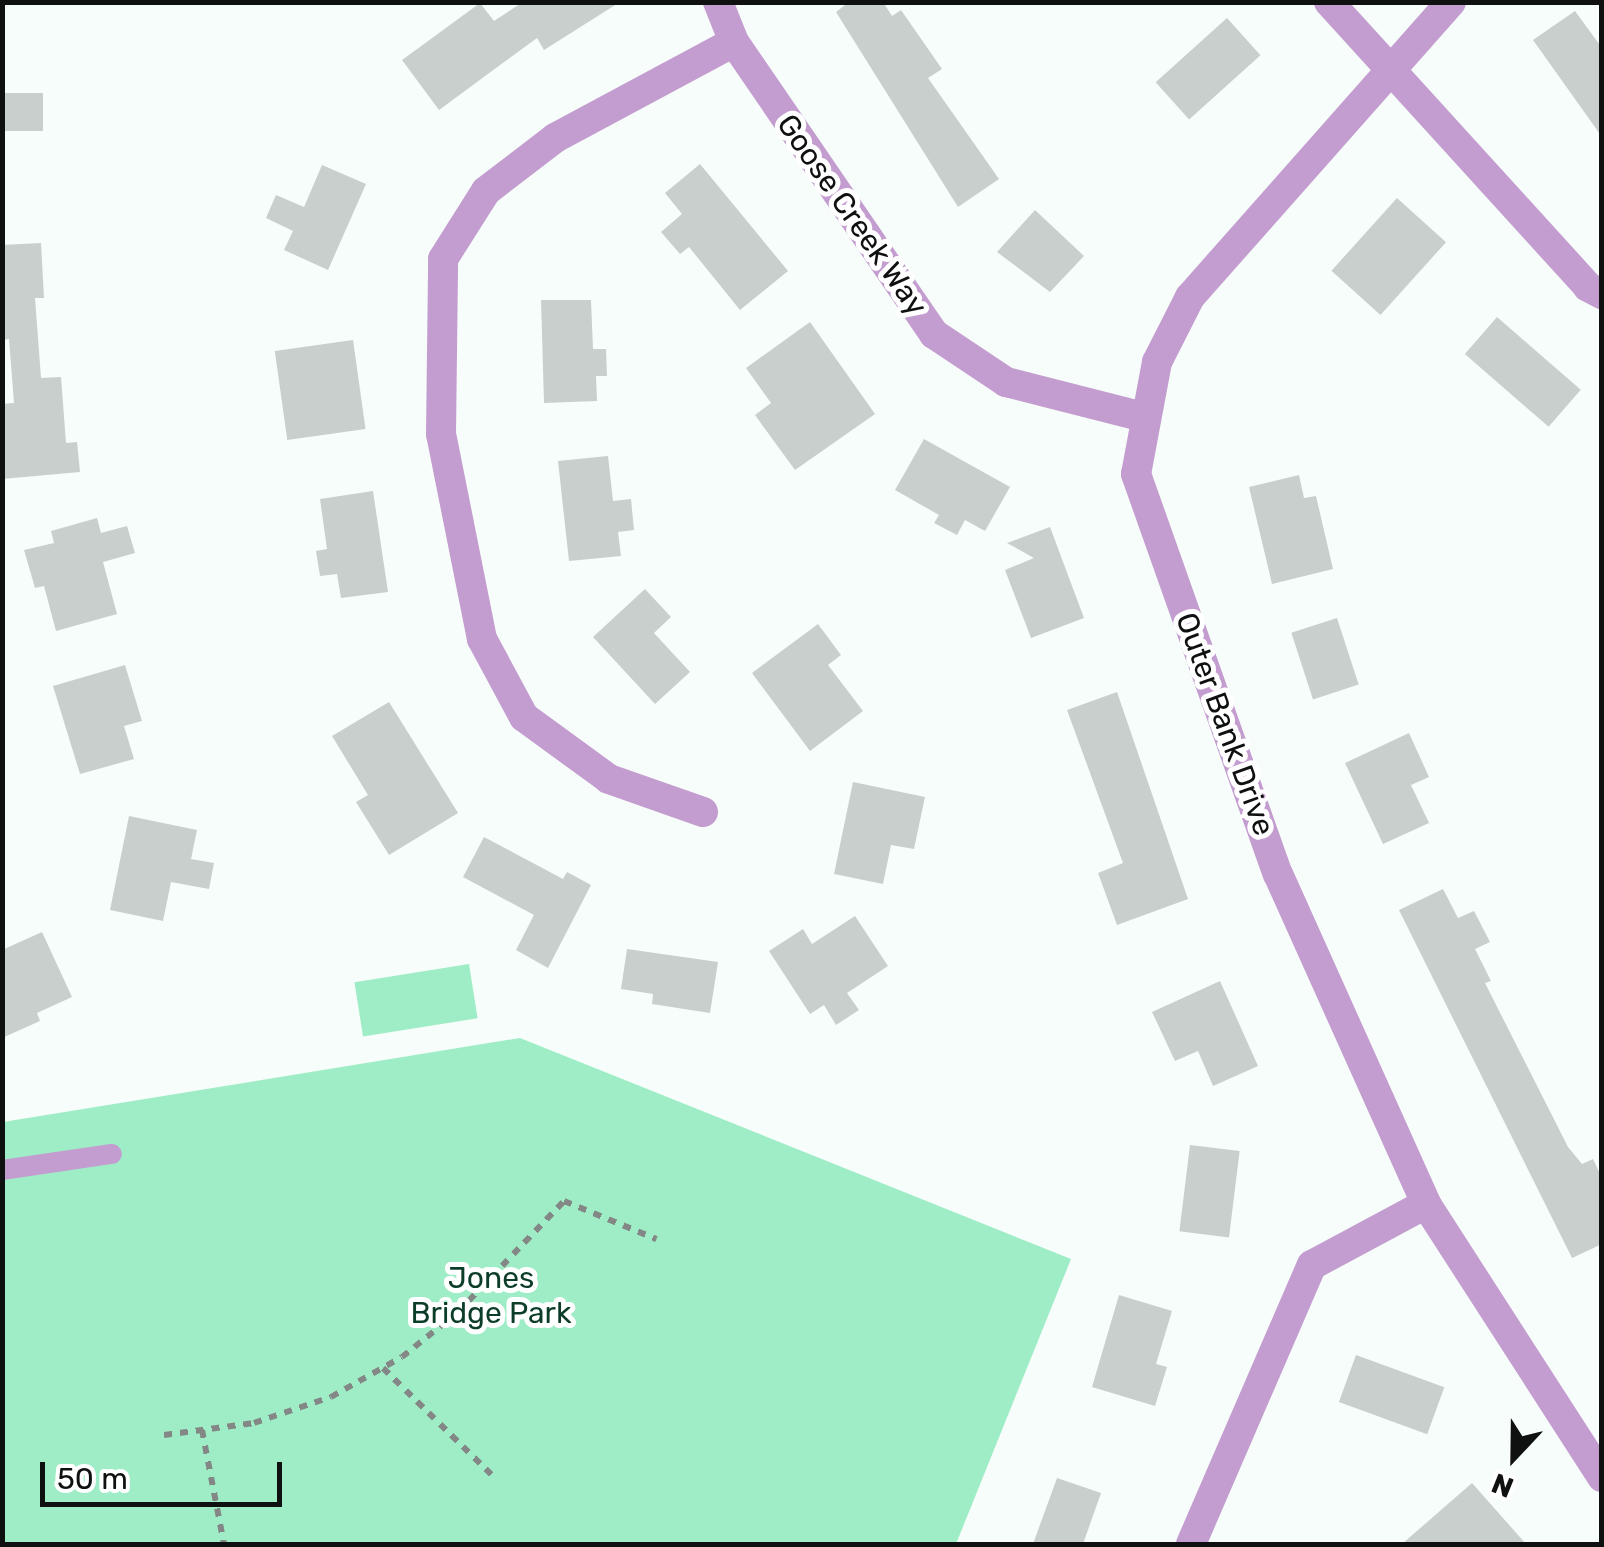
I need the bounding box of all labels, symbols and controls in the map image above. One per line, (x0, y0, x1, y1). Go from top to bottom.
street label: Goose Creek Way (769, 107, 935, 323)
street label: Outer Bank Drive (1168, 607, 1282, 841)
park label: Jones Bridge Park (410, 1260, 572, 1330)
north arrow (1464, 1407, 1564, 1507)
scale bar (45, 1442, 288, 1504)
text: 50 m (57, 1461, 128, 1497)
text: N (1487, 1466, 1518, 1504)

